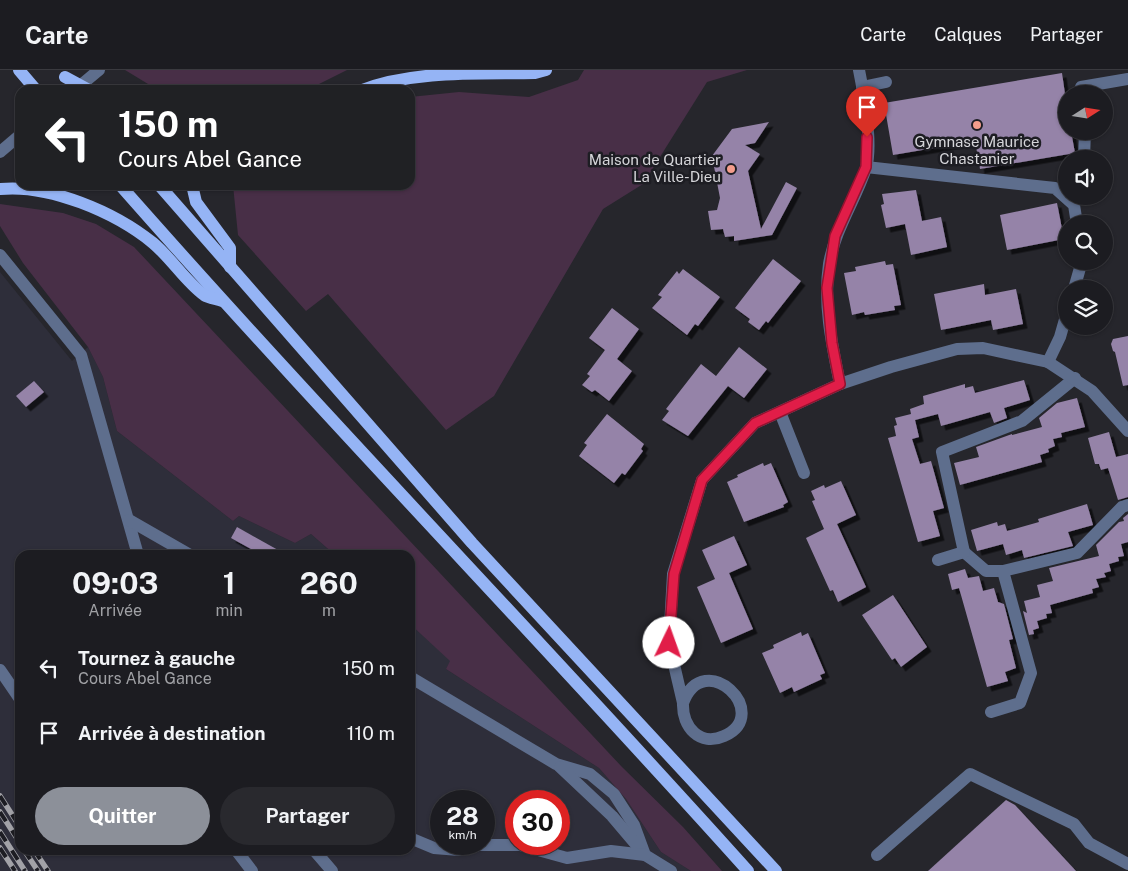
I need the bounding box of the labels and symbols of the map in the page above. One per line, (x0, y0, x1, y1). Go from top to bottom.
north arrow (1058, 85, 1112, 140)
pin (846, 86, 888, 137)
marker: Gymnase Maurice Chastanier (971, 119, 983, 131)
place label: Gymnase Maurice Chastanier (915, 133, 1040, 167)
place label: Maison de Quartier La Ville-Dieu (589, 151, 721, 185)
marker: Maison de Quartier La Ville-Dieu (725, 163, 737, 175)
position arrow (642, 616, 694, 668)
speed limit sign: 30 (505, 790, 570, 855)

